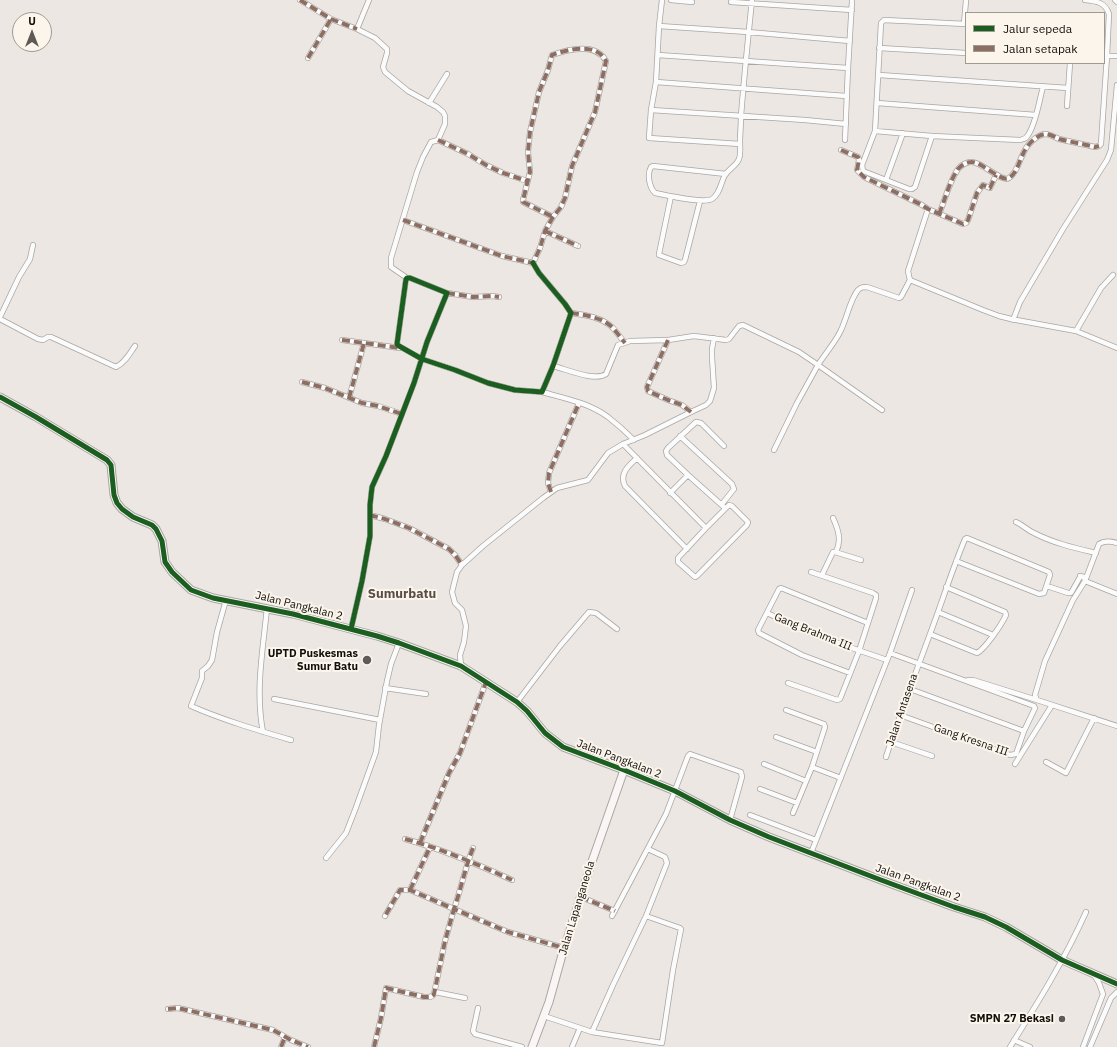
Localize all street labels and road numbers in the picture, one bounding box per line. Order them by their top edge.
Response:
street label: Jalan Pangkalan 2 [254,589,344,623]
street label: Gang Brahma III [772,610,854,654]
street label: Jalan Antasena [883,672,921,748]
street label: Gang Kresna III [932,721,1010,759]
street label: Jalan Pangkalan 2 [575,737,663,781]
street label: Jalan Lapanganeola [556,859,598,957]
street label: Jalan Pangkalan 2 [874,861,962,905]

